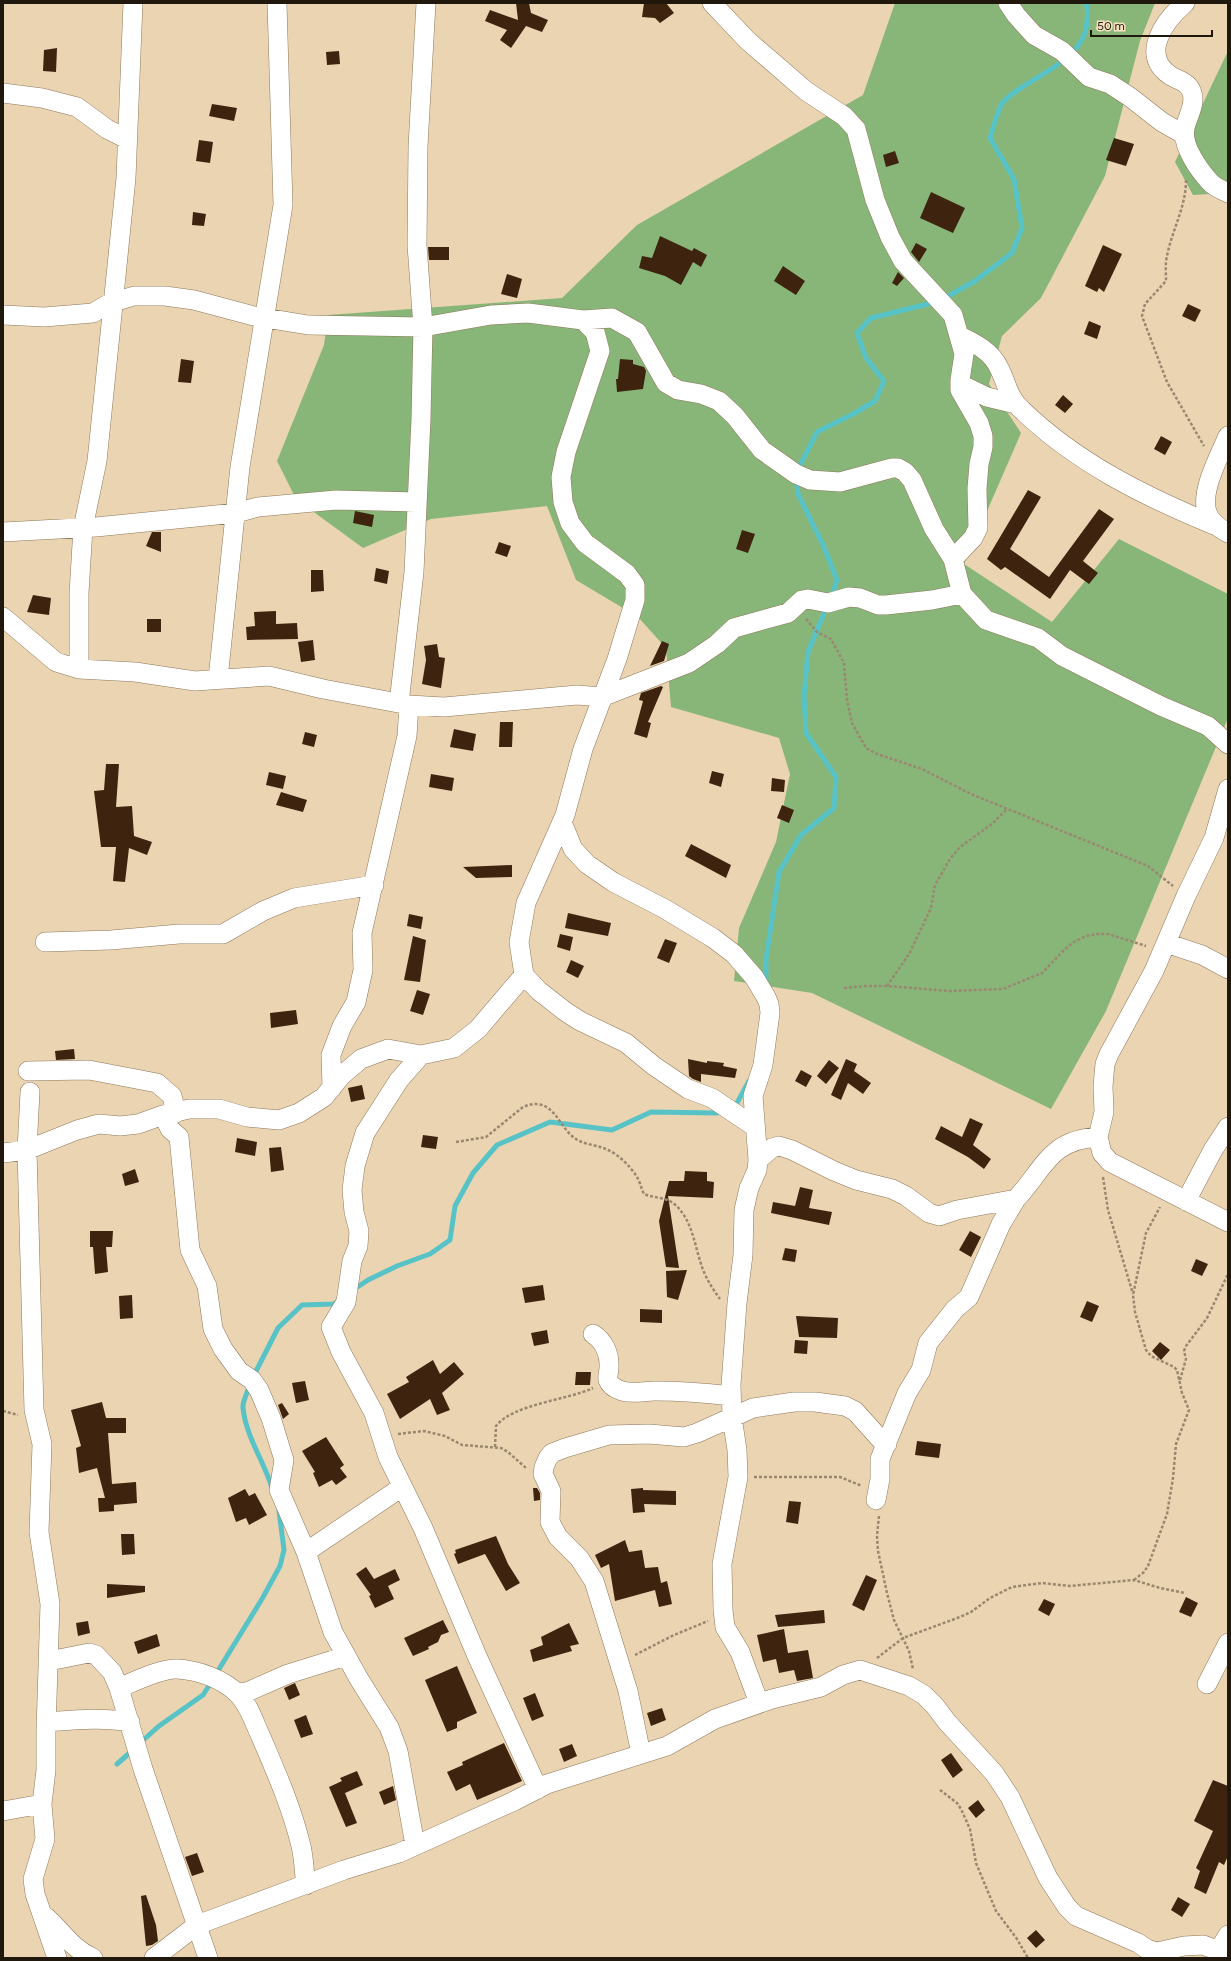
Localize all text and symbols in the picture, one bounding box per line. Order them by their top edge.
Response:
scale bar [1091,12,1212,38]
text: 50 m [1097,19,1125,33]

